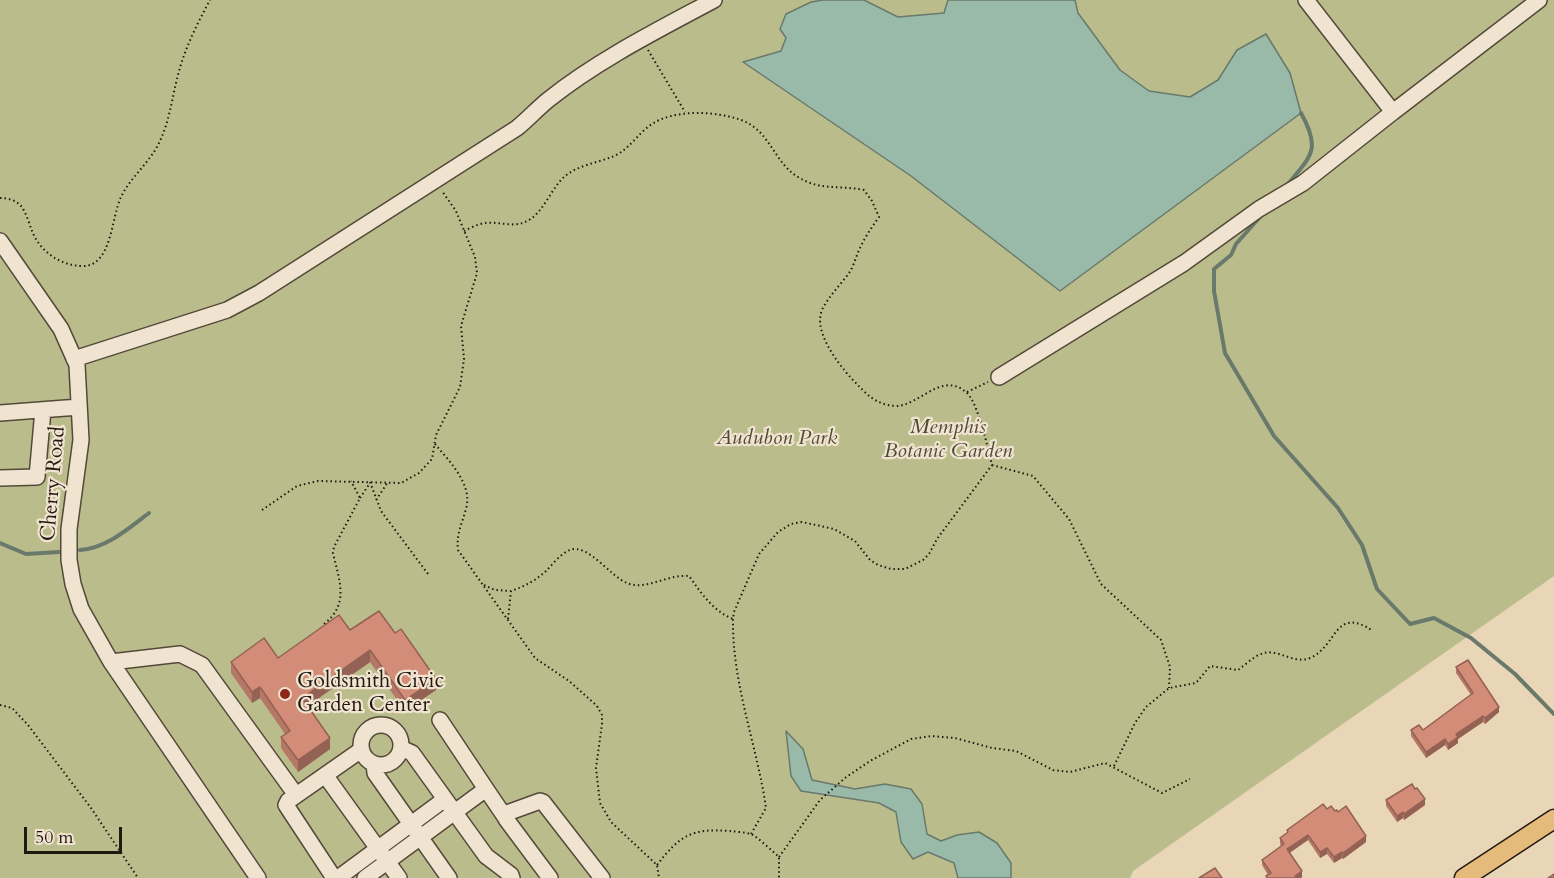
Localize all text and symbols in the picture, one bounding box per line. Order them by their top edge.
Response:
park label: Memphis Botanic Garden [884,415,1012,465]
street label: Cherry Road [36,425,72,543]
park label: Audubon Park [717,426,837,452]
place label: Goldsmith Civic Garden Center [297,669,444,719]
marker: Goldsmith Civic Garden Center [278,687,292,701]
scale bar [27,815,124,853]
text: 50 m [35,825,74,850]

